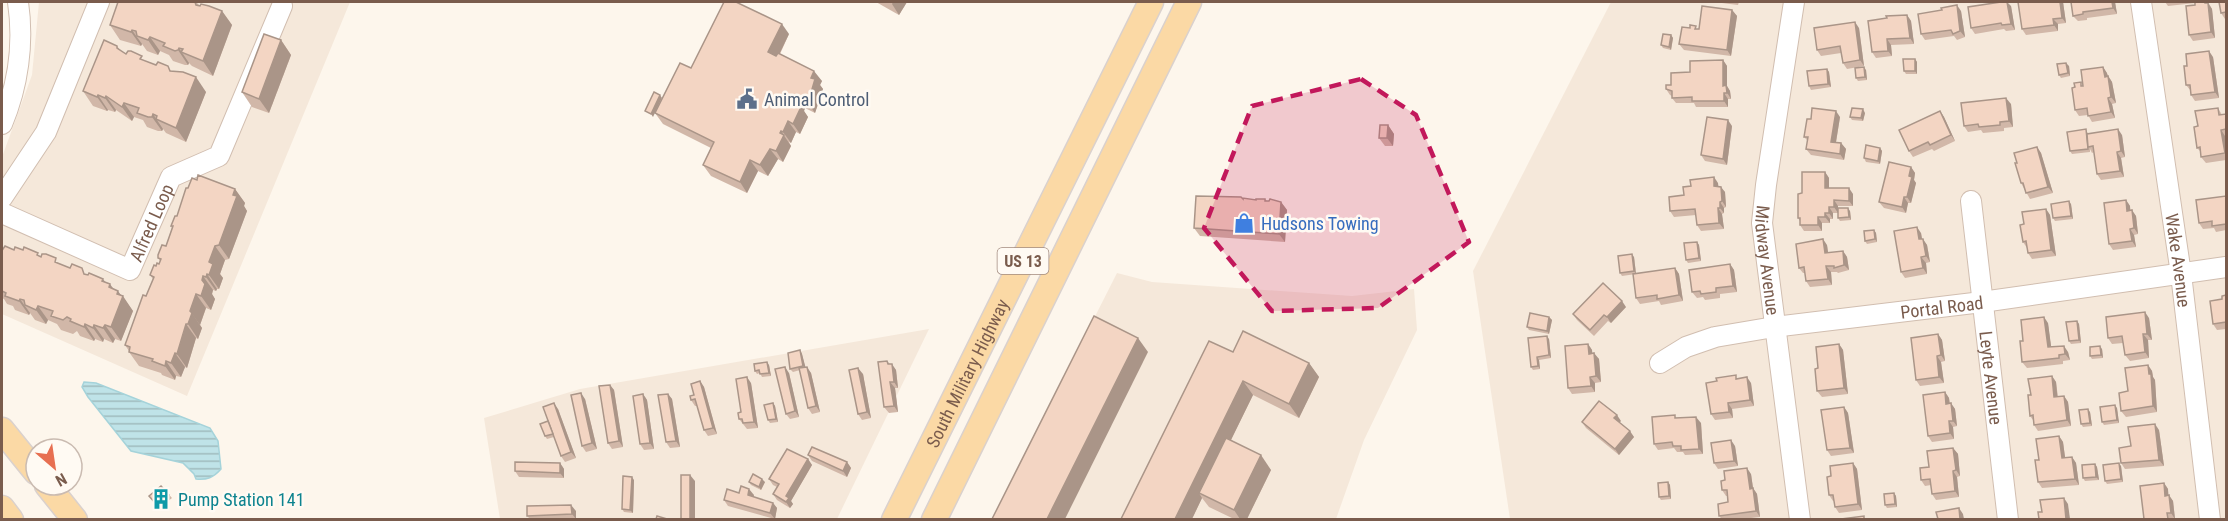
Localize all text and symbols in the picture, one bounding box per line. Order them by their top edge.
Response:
public building icon: Animal Control [735,87,759,111]
place label: Animal Control [764,89,869,110]
street label: Alfred Loop [125,180,177,265]
street label: Midway Avenue [1752,204,1784,316]
shop icon: Hudsons Towing [1232,211,1256,235]
street label: Wake Avenue [2162,212,2195,308]
place label: Hudsons Towing [1261,213,1379,234]
road number: US 13 [998,248,1048,274]
street label: Portal Road [1899,291,1984,322]
street label: South Military Highway [921,295,1013,451]
street label: Leyte Avenue [1976,330,2007,426]
north arrow [24,437,84,497]
text: N [52,469,70,490]
building icon: Pump Station 141 [149,487,173,511]
place label: Pump Station 141 [178,489,305,510]

